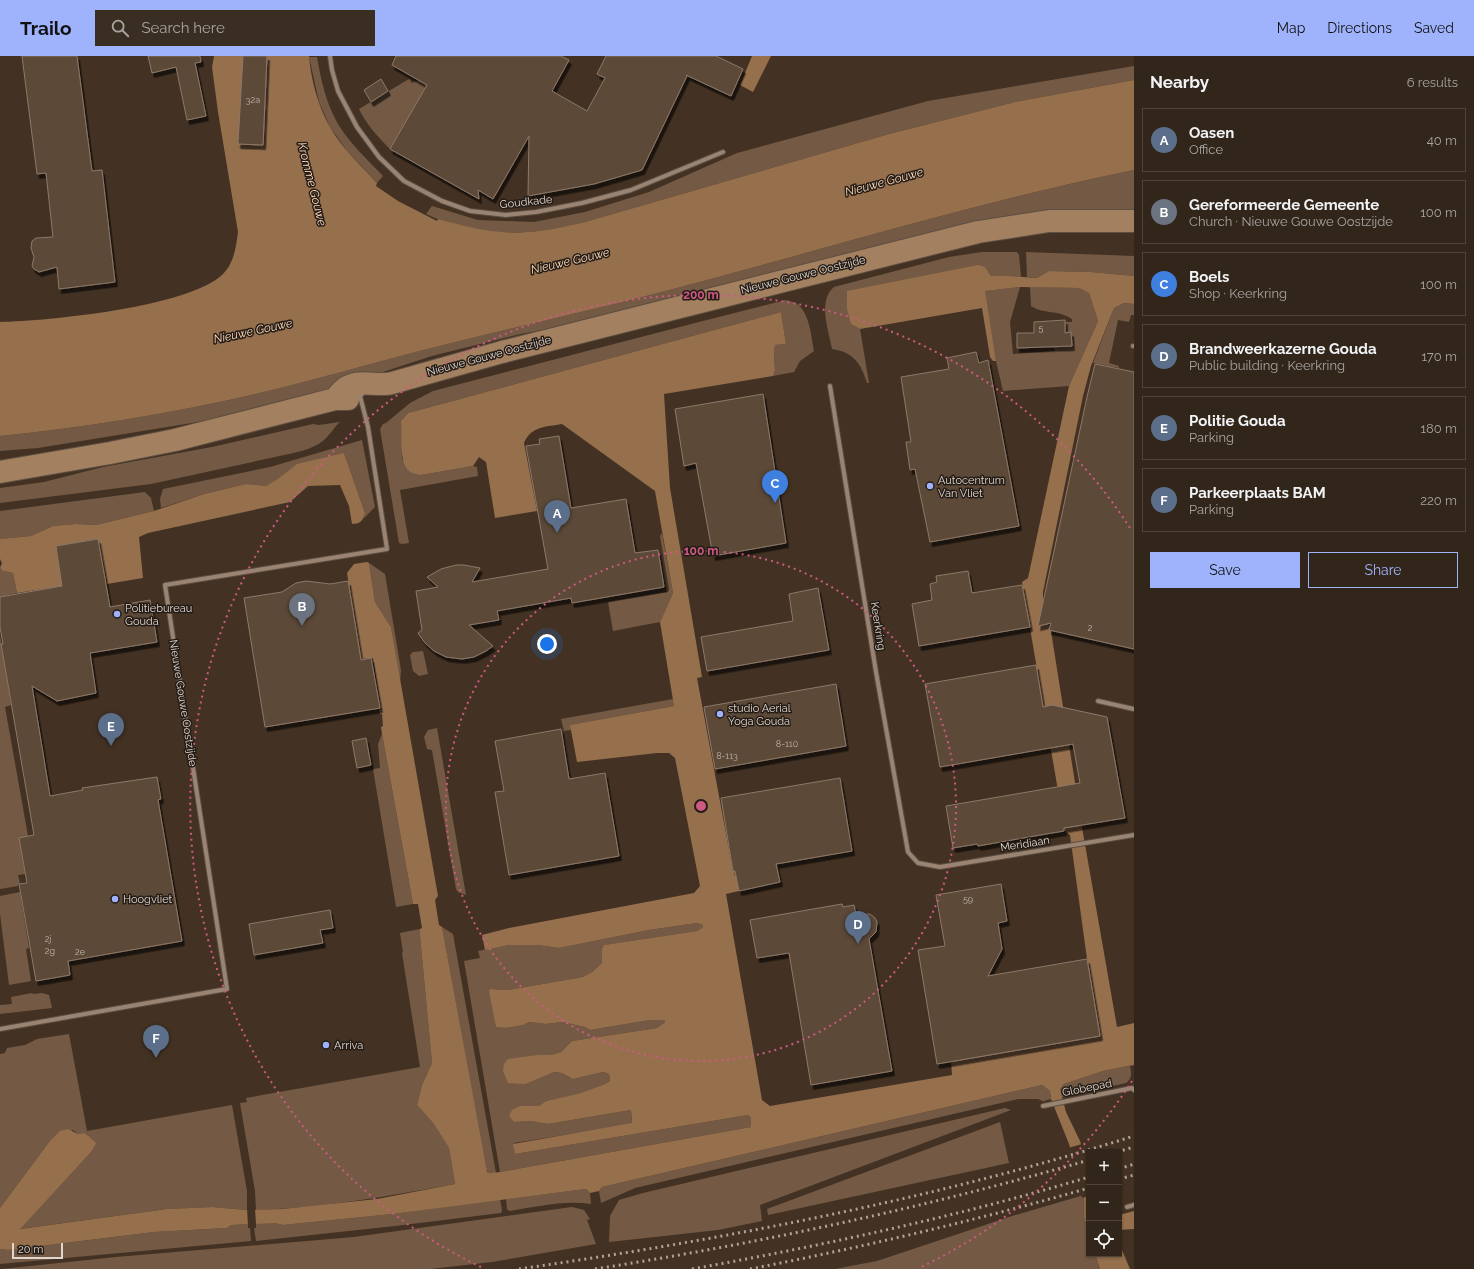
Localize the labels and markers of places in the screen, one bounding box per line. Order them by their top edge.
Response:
pin: C [762,470,788,503]
place label: Autocentrum Van Vliet [938,474,1005,500]
marker: Autocentrum Van Vliet [925,481,935,491]
pin: A [544,500,570,533]
pin: B [289,593,315,626]
place label: Politiebureau Gouda [125,602,192,628]
marker: Politiebureau Gouda [112,609,122,619]
place label: studio Aerial Yoga Gouda [728,702,791,728]
marker: studio Aerial Yoga Gouda [715,709,725,719]
pin: E [98,713,124,746]
centre of rings [694,799,708,813]
place label: Hoogvliet [123,893,173,906]
marker: Hoogvliet [110,894,120,904]
pin: D [845,911,871,944]
pin: F [143,1025,169,1058]
place label: Arriva [334,1039,363,1052]
marker: Arriva [321,1040,331,1050]

